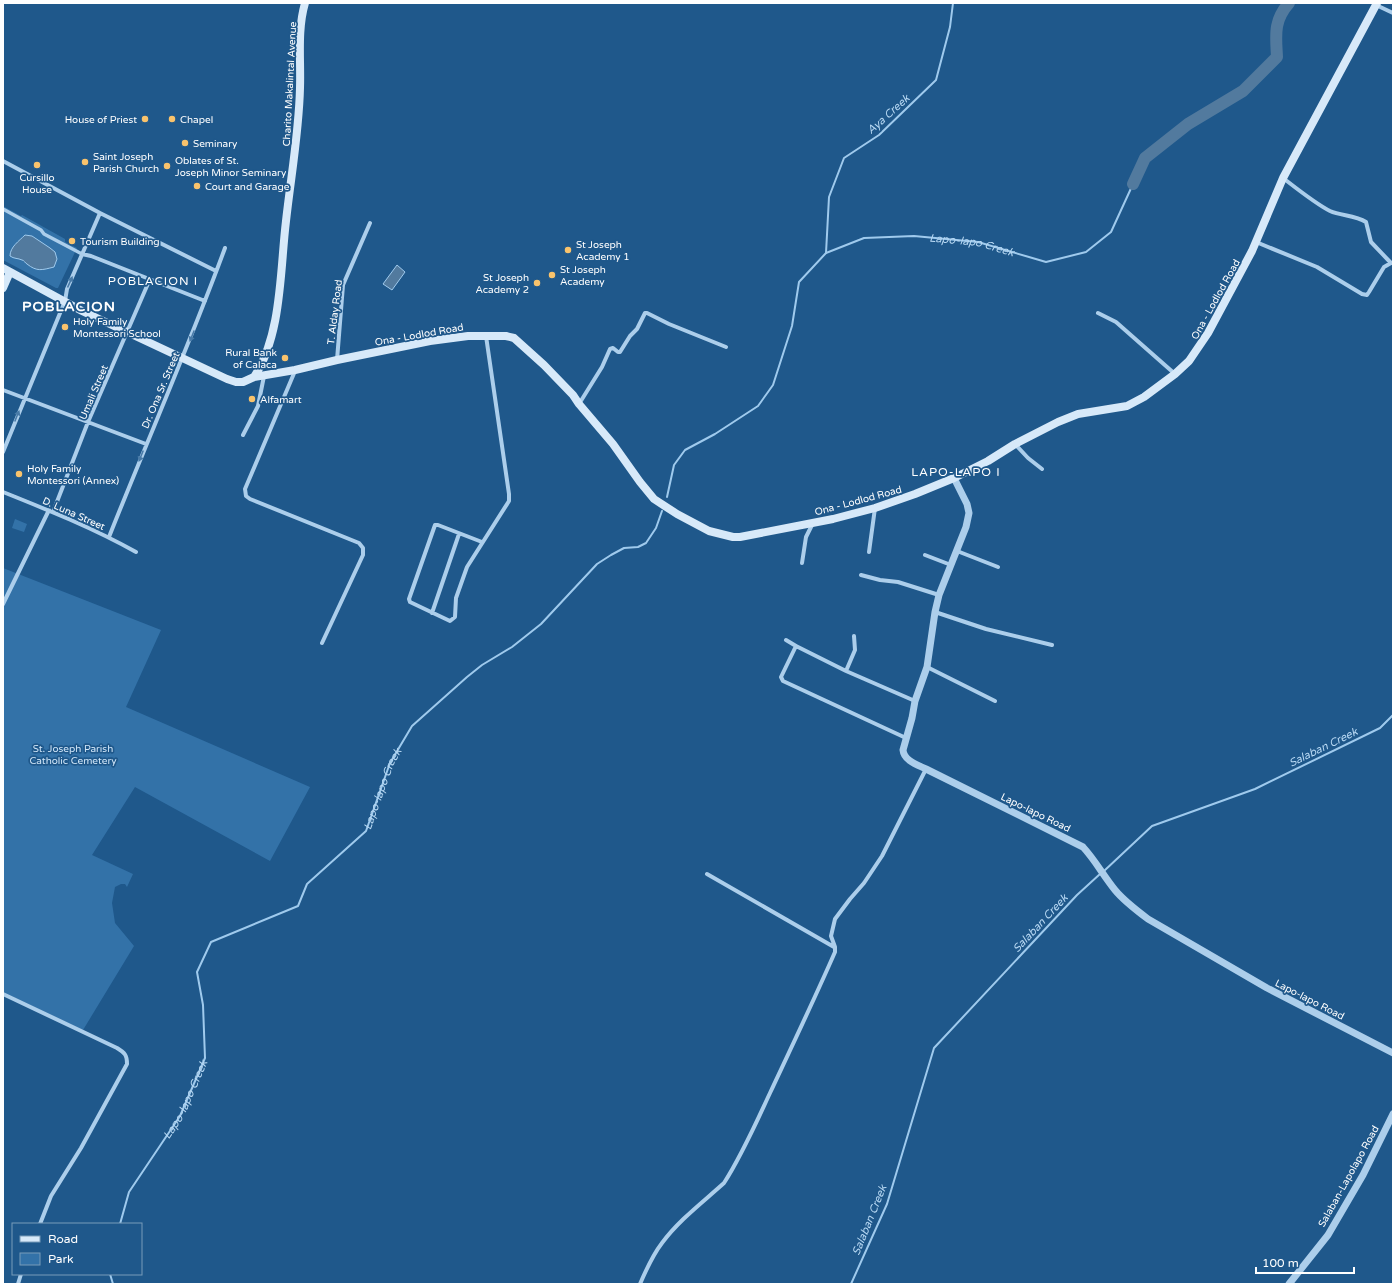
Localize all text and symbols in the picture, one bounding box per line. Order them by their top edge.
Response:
street label: Charito Makalintal Avenue [281,21,299,147]
water label: Aya Creek [864,91,913,137]
place label: House of Priest [65,114,137,126]
marker: House of Priest [140,114,150,124]
marker: Chapel [167,114,177,124]
place label: Chapel [180,114,213,126]
marker: Seminary [180,138,190,148]
place label: Seminary [193,138,238,150]
place label: Saint Joseph Parish Church [93,151,159,175]
place label: Oblates of St. Joseph Minor Seminary [175,155,287,179]
marker: Saint Joseph Parish Church [80,157,90,167]
marker: Cursillo House [32,160,42,170]
marker: Oblates of St. Joseph Minor Seminary [162,161,172,171]
place label: Cursillo House [19,172,55,196]
marker: Court and Garage [192,181,202,191]
place label: Court and Garage [205,181,290,193]
water label: Lapo-lapo Creek [929,231,1016,260]
marker: Tourism Building [67,236,77,246]
place label: Tourism Building [80,236,160,248]
place label: St Joseph Academy 1 [576,239,630,263]
marker: St Joseph Academy 1 [563,245,573,255]
street label: Ona - Lodlod Road [1189,257,1243,342]
place label: St Joseph Academy [560,264,606,288]
marker: St Joseph Academy [547,270,557,280]
place label: St Joseph Academy 2 [475,272,529,296]
district label: POBLACION I [108,274,198,288]
one-way arrow [67,277,73,288]
marker: St Joseph Academy 2 [532,278,542,288]
street label: T. Alday Road [325,279,345,345]
district label: POBLACION [22,298,116,315]
place label: Holy Family Montessori School [73,316,161,340]
street label: Ona - Lodlod Road [374,321,464,349]
marker: Holy Family Montessori School [60,322,70,332]
one-way arrow [188,331,194,343]
place label: Rural Bank of Calaca [225,347,278,371]
street label: Dr. Ona Sr. Street [139,350,183,430]
marker: Rural Bank of Calaca [280,353,290,363]
street label: Umali Street [77,363,111,422]
marker: Alfamart [247,394,257,404]
place label: Alfamart [260,394,302,406]
one-way arrow [15,410,21,422]
one-way arrow [138,451,144,463]
place label: Holy Family Montessori (Annex) [27,463,119,487]
district label: LAPO-LAPO I [911,465,1001,479]
marker: Holy Family Montessori (Annex) [14,469,24,479]
street label: Ona - Lodlod Road [813,484,903,518]
street label: D. Luna Street [40,495,107,533]
water label: Salaban Creek [1287,725,1361,770]
park label: St. Joseph Parish Catholic Cemetery [29,743,117,767]
water label: Lapo-lapo Creek [361,745,405,831]
street label: Lapo-lapo Road [999,791,1072,835]
water label: Salaban Creek [1010,891,1071,955]
street label: Lapo-lapo Road [1273,977,1346,1023]
water label: Lapo-lapo Creek [161,1057,211,1141]
street label: Salaban-Lapolapo Road [1316,1124,1382,1229]
water label: Salaban Creek [849,1182,890,1257]
legend [12,1223,142,1275]
text: Road [48,1232,78,1246]
scale bar [1256,1249,1354,1275]
text: Park [48,1252,74,1266]
text: 100 m [1262,1256,1299,1270]

